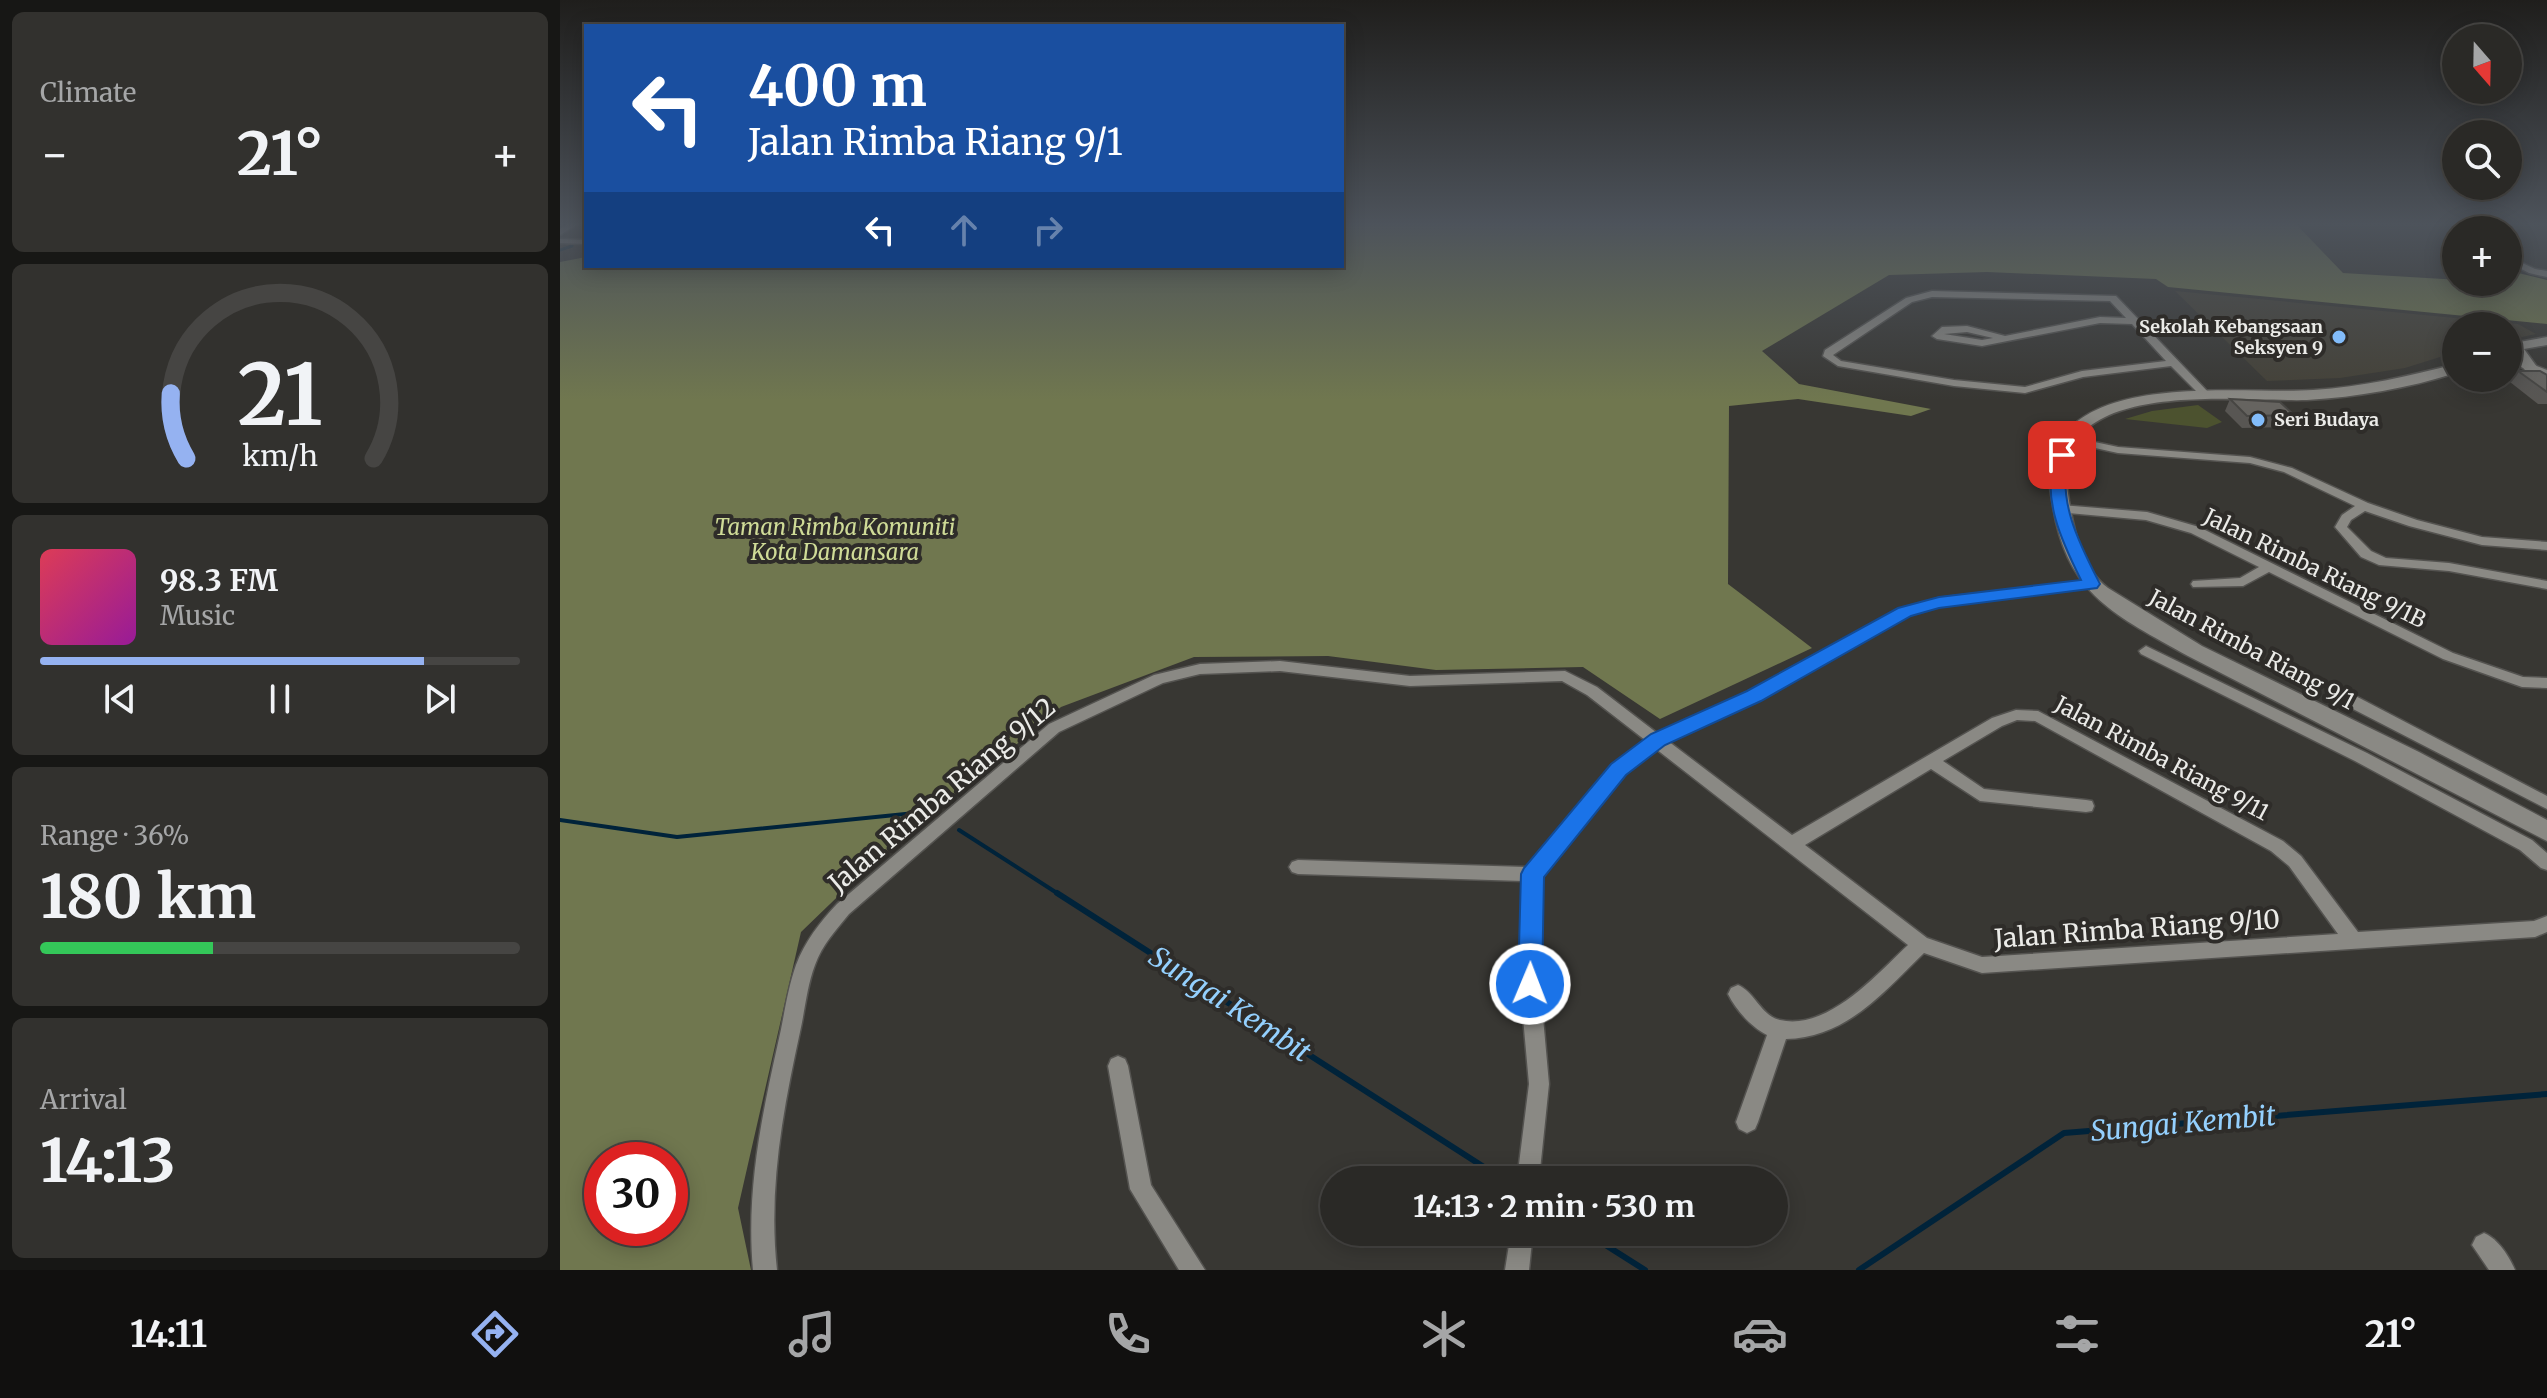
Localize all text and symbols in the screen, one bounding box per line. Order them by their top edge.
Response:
north arrow [2442,24,2522,104]
map controls [2442,24,2522,392]
text: 400 m [748,51,927,121]
icon: left [616,56,720,160]
text: Climate [40,76,136,109]
text: 21° [237,116,323,191]
text: Jalan Rimba Riang 9/1 [748,120,1123,165]
button: search [2442,120,2522,200]
text: − [40,127,69,182]
text: + [491,127,520,182]
icon: left [858,208,902,252]
icon: ahead [942,208,986,252]
icon: right [1026,208,1070,252]
button: + [2442,216,2522,296]
button: − [2442,312,2522,392]
place label: Sekolah Kebangsaan Seksyen 9 [2139,315,2323,359]
marker: Sekolah Kebangsaan Seksyen 9 [2330,328,2348,346]
text: 21 [237,343,323,448]
place label: Seri Budaya [2274,408,2379,431]
marker: Seri Budaya [2249,411,2267,429]
pin [2028,421,2096,489]
icon: arrive [2040,433,2084,477]
text: km/h [242,439,318,475]
street label: Jalan Rimba Riang 9/1B [2199,502,2431,634]
park label: Taman Rimba Komuniti Kota Damansara [715,513,955,566]
text: 98.3 FM [160,561,278,599]
street label: Jalan Rimba Riang 9/1 [2143,582,2360,715]
text: Music [160,599,235,632]
icon: previous [98,677,142,721]
icon: pause [258,677,302,721]
icon: next [418,677,462,721]
street label: Jalan Rimba Riang 9/11 [2049,689,2274,826]
street label: Jalan Rimba Riang 9/12 [821,690,1062,900]
text: Range · 36% [40,819,189,852]
text: 180 km [40,859,256,934]
street label: Jalan Rimba Riang 9/10 [1992,902,2281,955]
water label: Sungai Kembit [1142,938,1318,1070]
position arrow [1488,942,1572,1026]
text: Arrival [40,1083,127,1116]
water label: Sungai Kembit [2089,1097,2277,1149]
text: 14:13 [40,1123,175,1198]
speed limit sign: 30 [584,1142,688,1246]
text: 14:13 · 2 min · 530 m [1413,1187,1695,1225]
icon: directions [467,1306,523,1362]
icon: music [784,1306,840,1362]
icon: phone [1100,1306,1156,1362]
icon: climate [1416,1306,1472,1362]
icon: car [1732,1306,1788,1362]
icon: filters [2049,1306,2105,1362]
text: 14:11 [130,1312,207,1357]
text: 21° [2365,1312,2417,1357]

